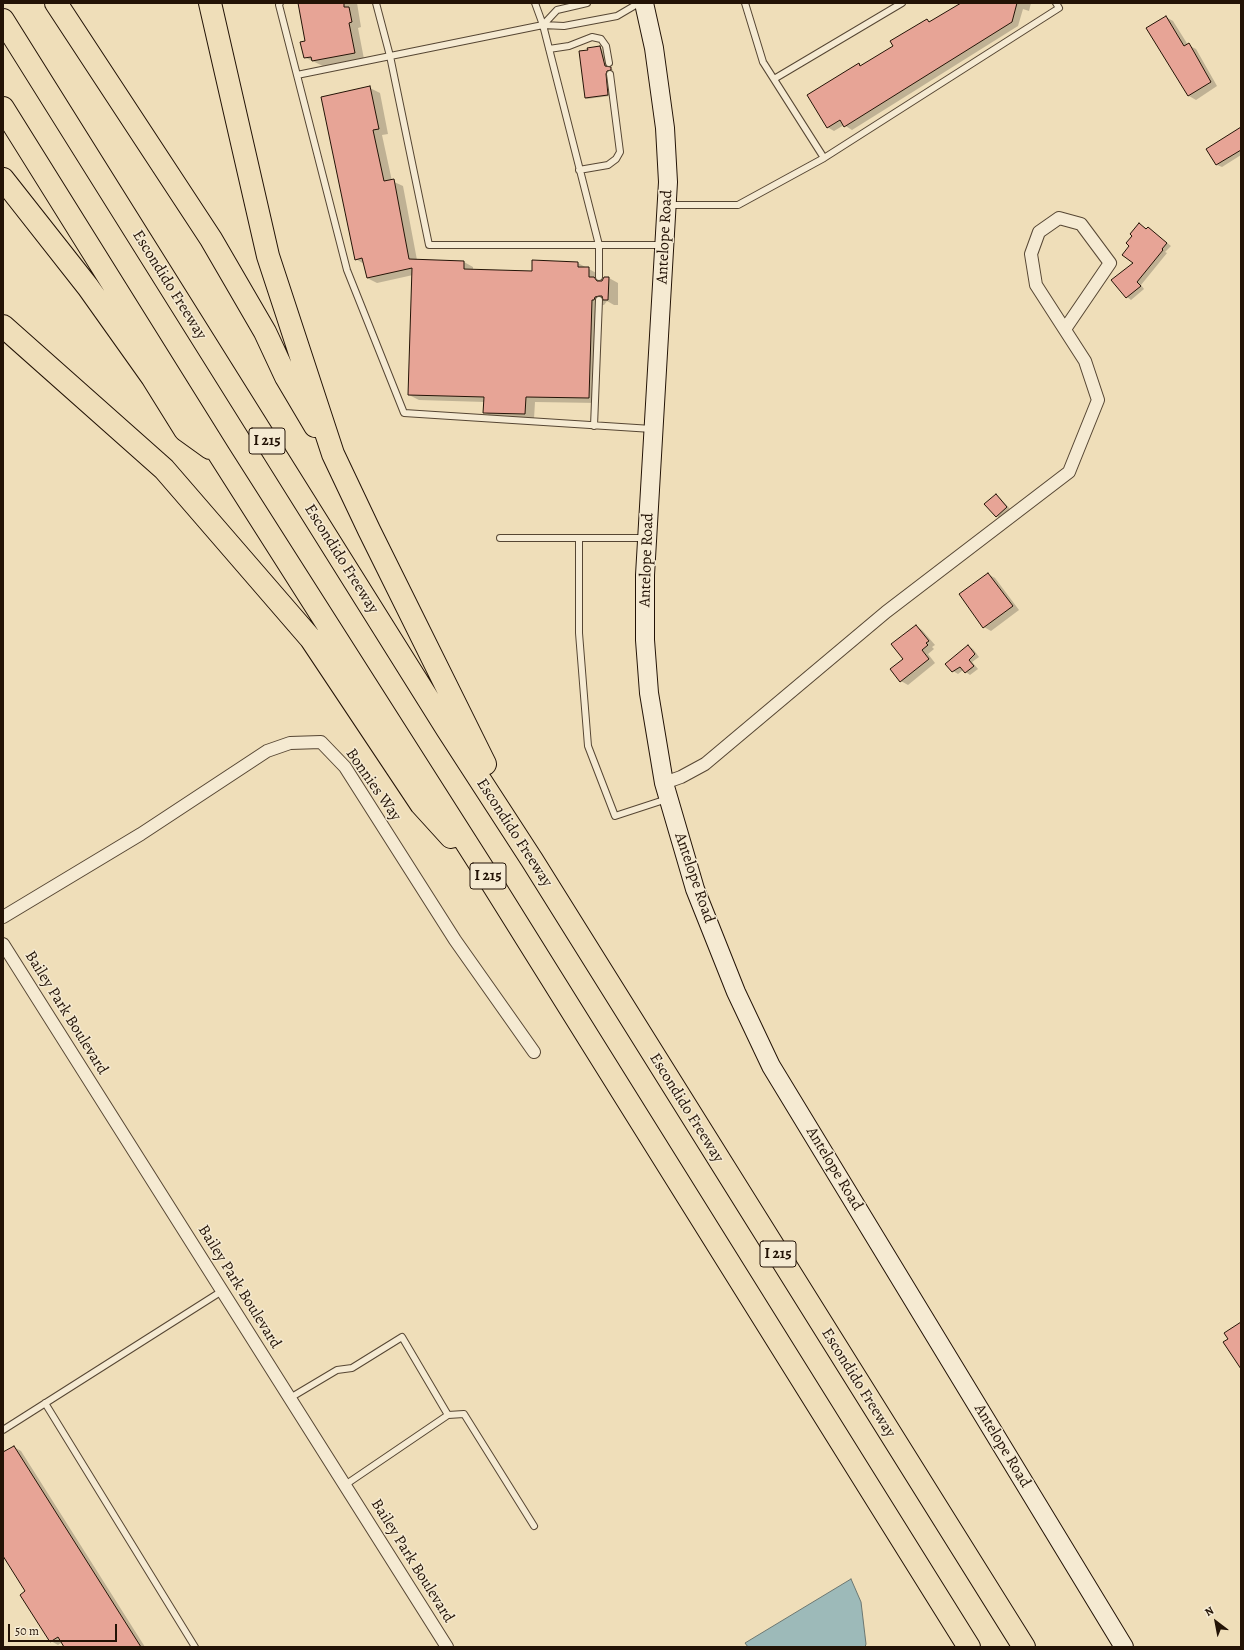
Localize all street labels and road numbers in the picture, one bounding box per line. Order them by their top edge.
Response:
street label: Antelope Road [653,189,677,285]
street label: Escondido Freeway [128,227,210,343]
road number: I 215 [249,428,285,454]
street label: Escondido Freeway [300,501,382,617]
street label: Antelope Road [636,513,658,607]
street label: Bonnies Way [341,745,405,825]
street label: Escondido Freeway [472,775,556,891]
street label: Antelope Road [670,830,718,926]
road number: I 215 [470,863,506,889]
street label: Bailey Park Boulevard [20,948,112,1078]
street label: Escondido Freeway [645,1050,727,1166]
street label: Antelope Road [802,1124,866,1214]
street label: Bailey Park Boulevard [193,1222,285,1352]
road number: I 215 [760,1241,796,1267]
street label: Escondido Freeway [817,1325,899,1441]
street label: Antelope Road [970,1401,1034,1491]
street label: Bailey Park Boulevard [366,1496,458,1626]

